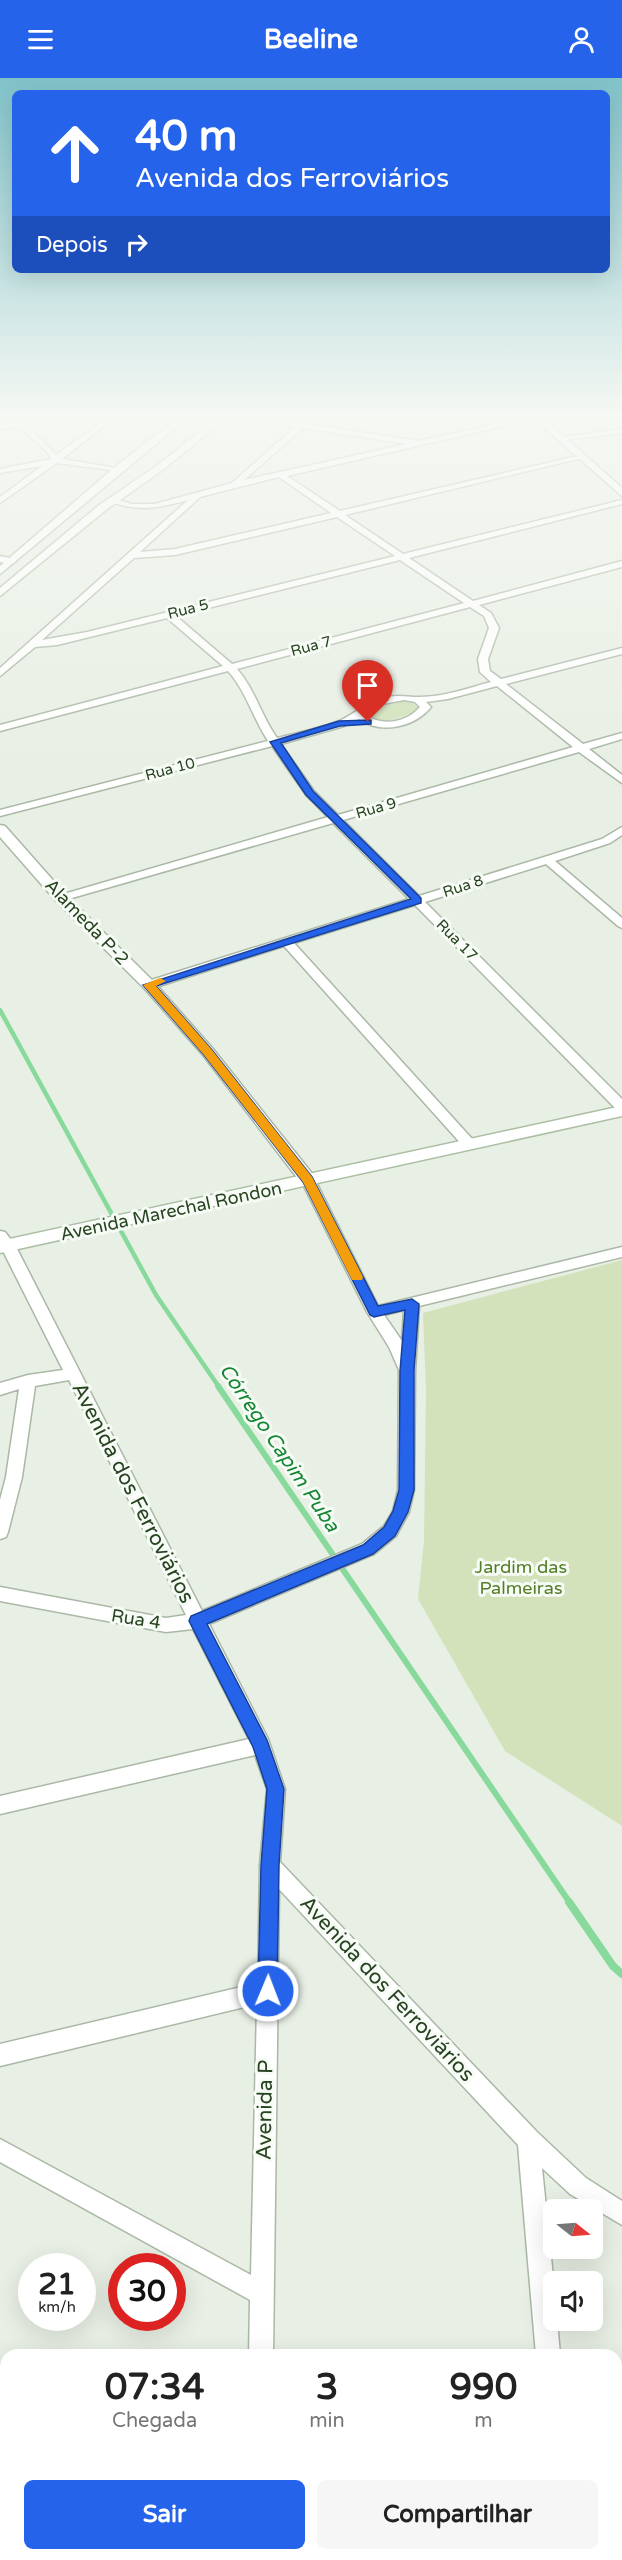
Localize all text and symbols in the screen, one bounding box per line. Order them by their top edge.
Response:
icon: menu [24,23,57,56]
text: Beeline [264,23,358,56]
icon: person [565,23,598,56]
text: 40 m [135,111,237,162]
icon: ahead [36,114,114,192]
text: Avenida dos Ferroviários [135,162,449,195]
icon: right [120,228,153,261]
text: Depois [36,232,108,258]
street label: Rua 5 [166,595,210,623]
street label: Rua 7 [289,632,333,660]
pin [342,660,393,722]
icon: arrive [351,669,384,702]
street label: Rua 10 [143,754,197,784]
street label: Rua 9 [354,794,398,822]
street label: Rua 8 [440,871,486,901]
street label: Alameda P-2 [40,874,134,970]
street label: Rua 17 [433,916,481,964]
street label: Avenida Marechal Rondon [58,1177,284,1245]
water label: Córrego Capim Puba [214,1359,345,1537]
street label: Avenida dos Ferroviários [66,1378,200,1608]
park label: Jardim das Palmeiras [475,1556,567,1599]
street label: Rua 4 [110,1604,162,1634]
street label: Avenida dos Ferroviários [295,1891,479,2087]
position arrow [236,1959,300,2023]
street label: Avenida P [252,2060,278,2160]
north arrow [543,2199,603,2259]
map controls [543,2199,603,2331]
speed limit sign: 30 [108,2253,186,2331]
text: 21 [38,2266,76,2303]
button: sound [543,2271,603,2331]
text: km/h [38,2298,76,2316]
text: 07:34 [105,2366,205,2409]
text: 3 [316,2366,338,2409]
text: 990 [449,2366,517,2409]
text: Chegada [112,2409,197,2433]
text: min [309,2409,345,2433]
text: m [474,2409,493,2433]
button: Sair [24,2480,305,2549]
button: Compartilhar [317,2480,598,2549]

